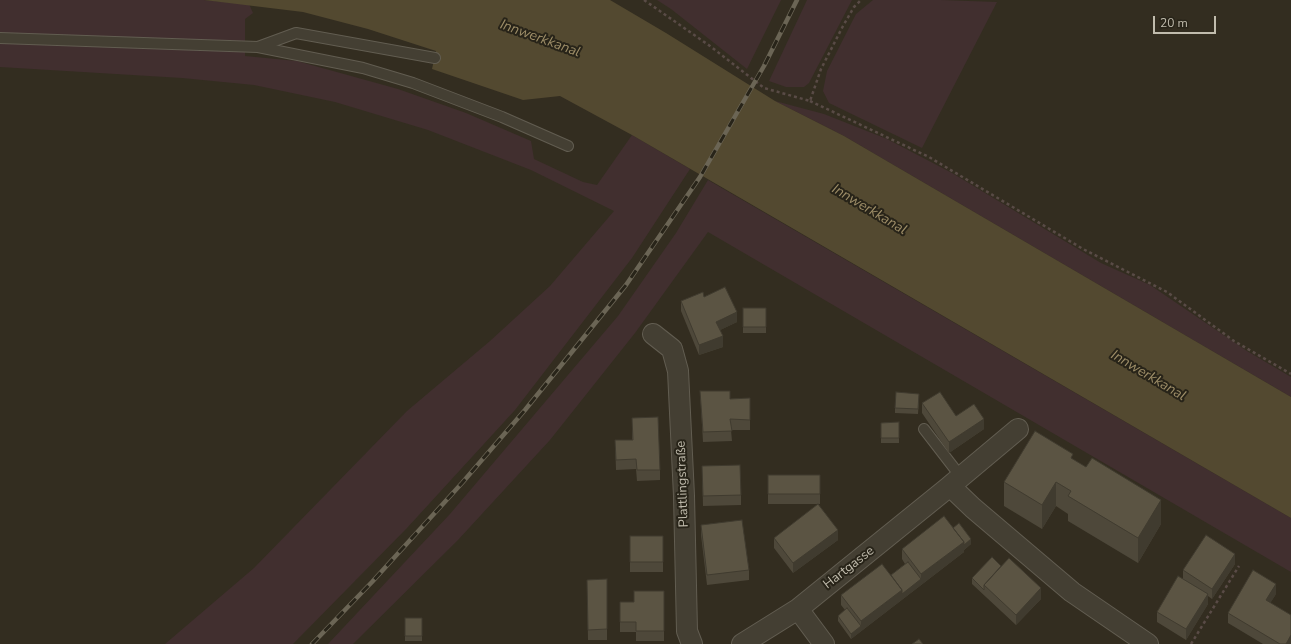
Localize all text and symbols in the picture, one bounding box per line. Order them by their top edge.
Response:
scale bar [1155,8,1218,34]
text: 20 m [1160,15,1188,31]
water label: Innwerkkanal [497,17,583,61]
water label: Innwerkkanal [828,181,910,239]
water label: Innwerkkanal [1107,347,1189,405]
street label: Plattlingstraße [674,440,692,528]
street label: Hartgasse [820,543,878,593]

